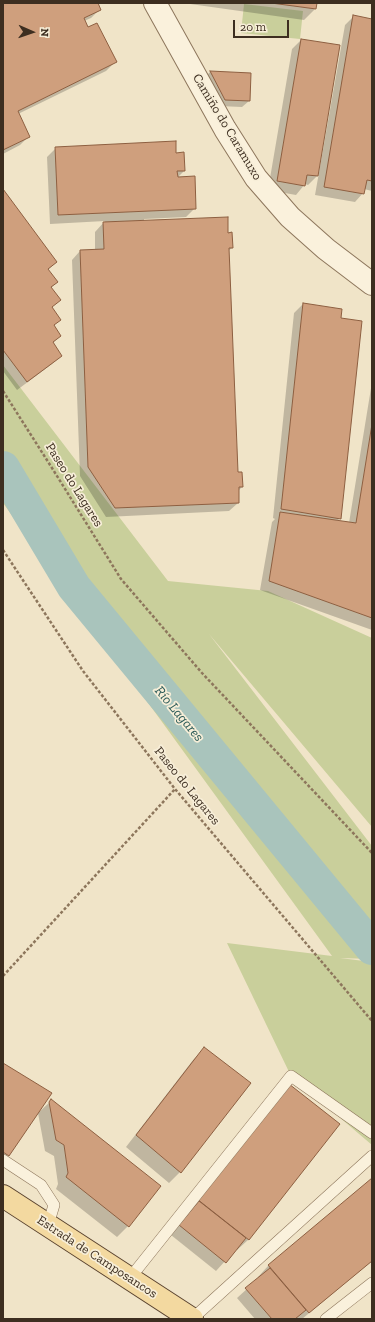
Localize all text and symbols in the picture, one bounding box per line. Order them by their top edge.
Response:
north arrow [12,12,52,52]
scale bar [235,12,291,38]
text: 20 m [240,20,266,34]
text: N [38,28,51,37]
street label: Camiño do Caramuxo [189,71,265,183]
street label: Paseo do Lagares [42,440,106,530]
water label: Río Lagares [151,683,207,745]
street label: Paseo do Lagares [151,744,223,828]
street label: Estrada de Camposancos [34,1212,160,1302]

